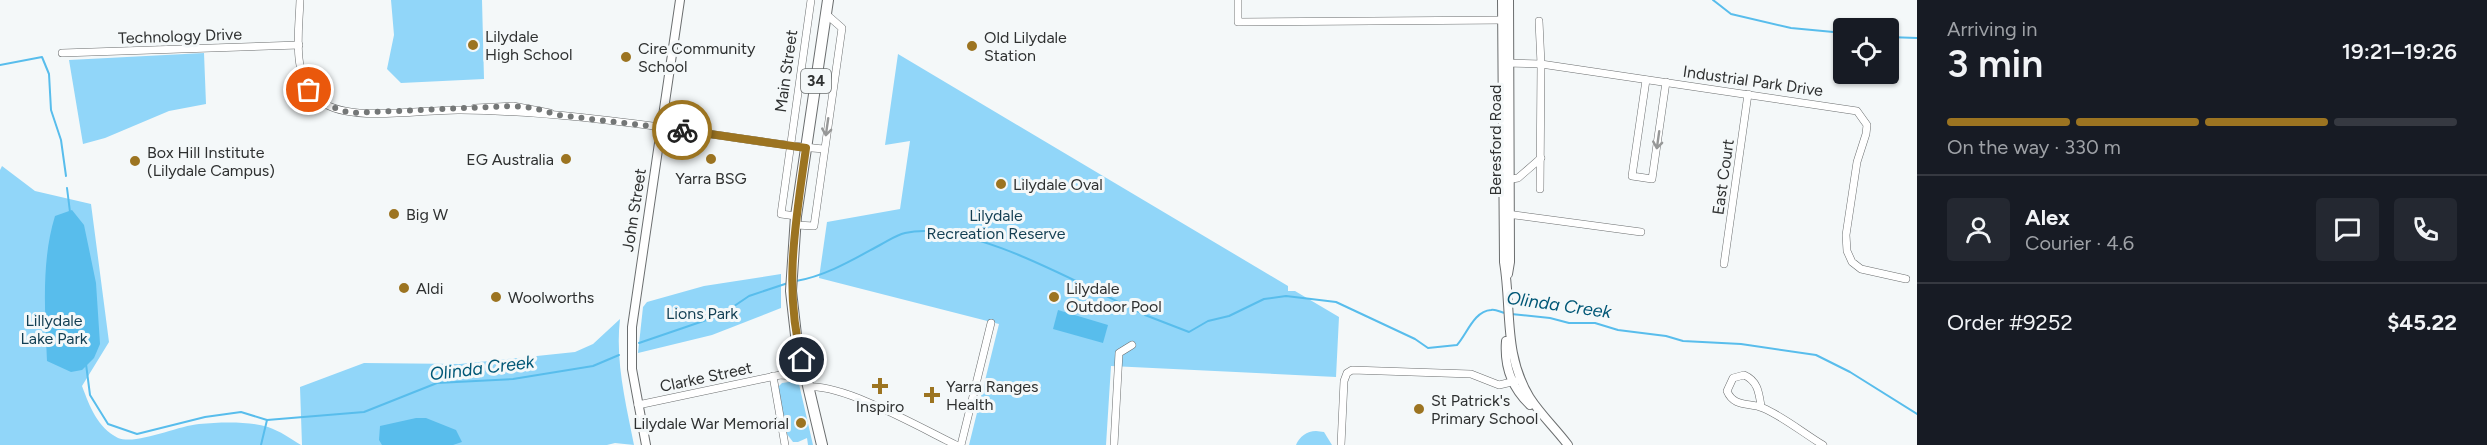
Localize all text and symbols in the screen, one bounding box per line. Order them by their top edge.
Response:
text: Arriving in [1947,17,2037,41]
map controls [1833,18,1899,84]
button: locate [1833,18,1899,84]
street label: Technology Drive [118,24,243,48]
place label: Lilydale High School [485,27,573,64]
place label: Old Lilydale Station [984,28,1067,65]
street label: Main Street [771,29,801,113]
marker: Lilydale High School [466,38,480,52]
text: 19:21–19:26 [2342,38,2457,65]
place label: Cire Community School [638,39,756,76]
marker: Old Lilydale Station [965,39,979,53]
text: 3 min [1947,40,2043,87]
marker: Cire Community School [619,50,633,64]
street label: Industrial Park Drive [1682,62,1824,100]
pin [283,64,334,115]
road number: 34 [801,69,831,93]
icon: bag [292,73,325,106]
street label: Beresford Road [1486,85,1505,195]
courier [652,100,712,160]
icon: bike [666,114,699,147]
one-way arrow [822,117,833,137]
one-way arrow [1652,130,1663,150]
text: On the way · 330 m [1947,135,2121,159]
street label: East Court [1708,138,1738,216]
place label: Box Hill Institute (Lilydale Campus) [147,143,275,180]
place label: EG Australia [466,150,554,169]
marker: EG Australia [559,152,573,166]
marker: Yarra BSG [704,152,718,166]
marker: Box Hill Institute (Lilydale Campus) [128,154,142,168]
street label: John Street [618,167,650,253]
place label: Yarra BSG [675,169,747,188]
place label: Lilydale Oval [1013,175,1103,194]
marker: Lilydale Oval [994,177,1008,191]
button: person [1947,198,2010,261]
button: chat [2316,198,2379,261]
button: phone [2394,198,2457,261]
text: Alex [2025,204,2070,231]
place label: Big W [406,205,449,224]
park label: Lilydale Recreation Reserve [927,206,1066,243]
marker: Big W [387,207,401,221]
text: Courier · 4.6 [2025,231,2134,255]
place label: Aldi [416,279,443,298]
place label: Lilydale Outdoor Pool [1066,279,1162,316]
marker: Aldi [397,281,411,295]
water label: Olinda Creek [1505,287,1614,323]
place label: Woolworths [508,288,594,307]
marker: Woolworths [489,290,503,304]
marker: Lilydale Outdoor Pool [1047,290,1061,304]
park label: Lions Park [666,304,738,323]
text: Order #9252 [1947,309,2073,336]
text: $45.22 [2387,309,2457,336]
park label: Lillydale Lake Park [20,311,88,348]
pin [776,334,827,385]
icon: home [785,343,818,376]
water label: Olinda Creek [428,351,537,385]
street label: Clarke Street [658,358,754,396]
marker: Inspiro [871,377,889,395]
place label: Yarra Ranges Health [946,377,1038,414]
marker: Yarra Ranges Health [923,386,941,404]
place label: St Patrick's Primary School [1431,391,1538,428]
place label: Inspiro [856,397,904,416]
marker: St Patrick's Primary School [1412,402,1426,416]
place label: Lilydale War Memorial [633,414,789,433]
marker: Lilydale War Memorial [794,416,808,430]

